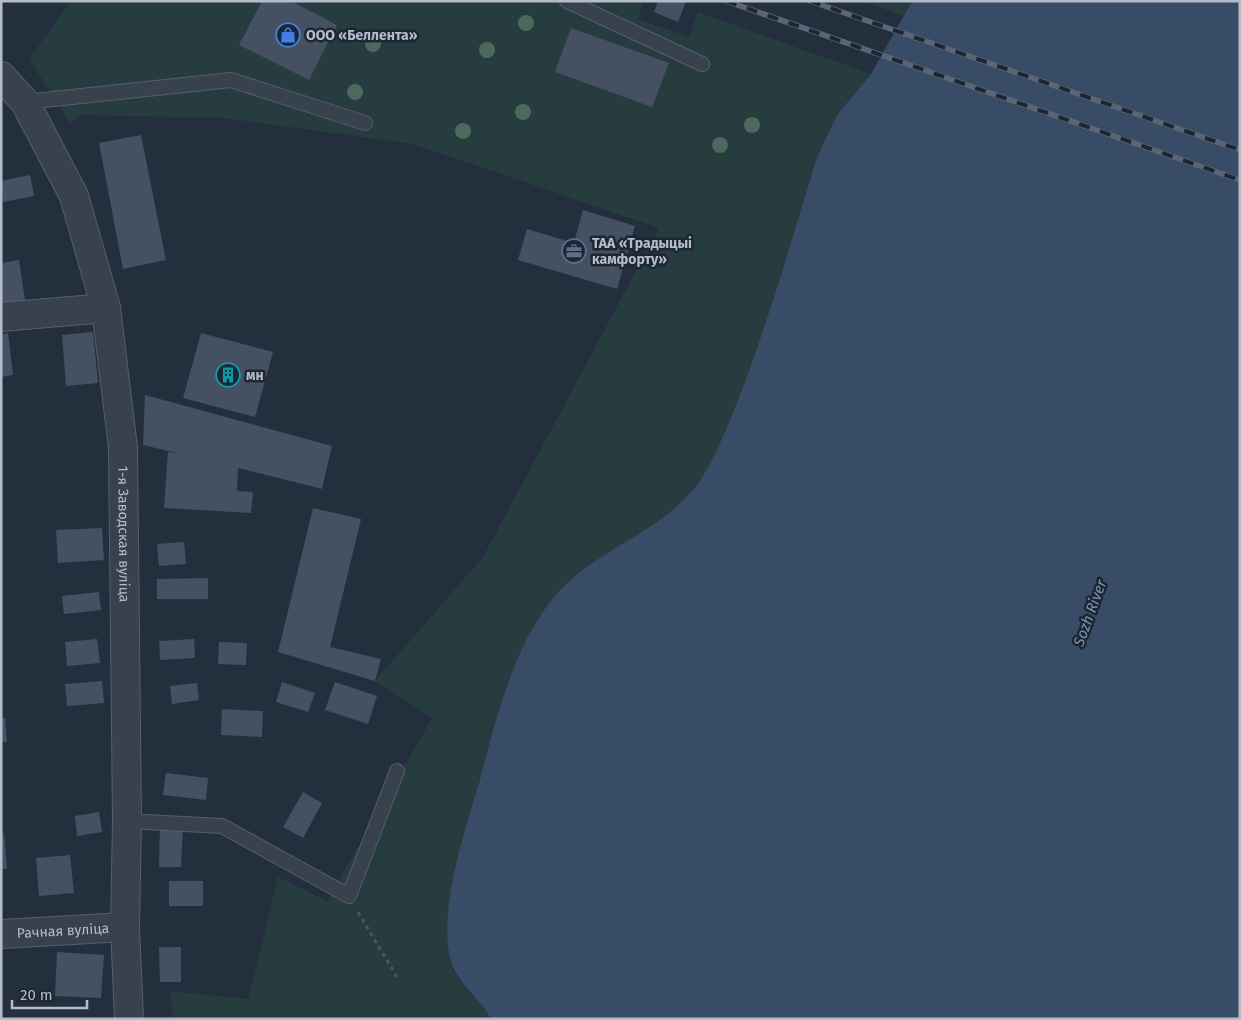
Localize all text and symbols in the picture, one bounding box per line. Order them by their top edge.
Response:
shop icon: ООО «Беллента» [275,22,301,48]
place label: ООО «Беллента» [306,27,418,44]
place label: ТАА «Традыцыі камфорту» [592,235,692,268]
office icon: ТАА «Традыцыі камфорту» [561,238,587,264]
building icon: мн [215,362,241,388]
place label: мн [246,367,264,384]
street label: 1-я Заводская вуліца [115,466,133,603]
water label: Sozh River [1069,576,1111,650]
street label: Рачная вуліца [16,919,110,942]
scale bar [12,978,88,1010]
text: 20 m [20,986,53,1004]

